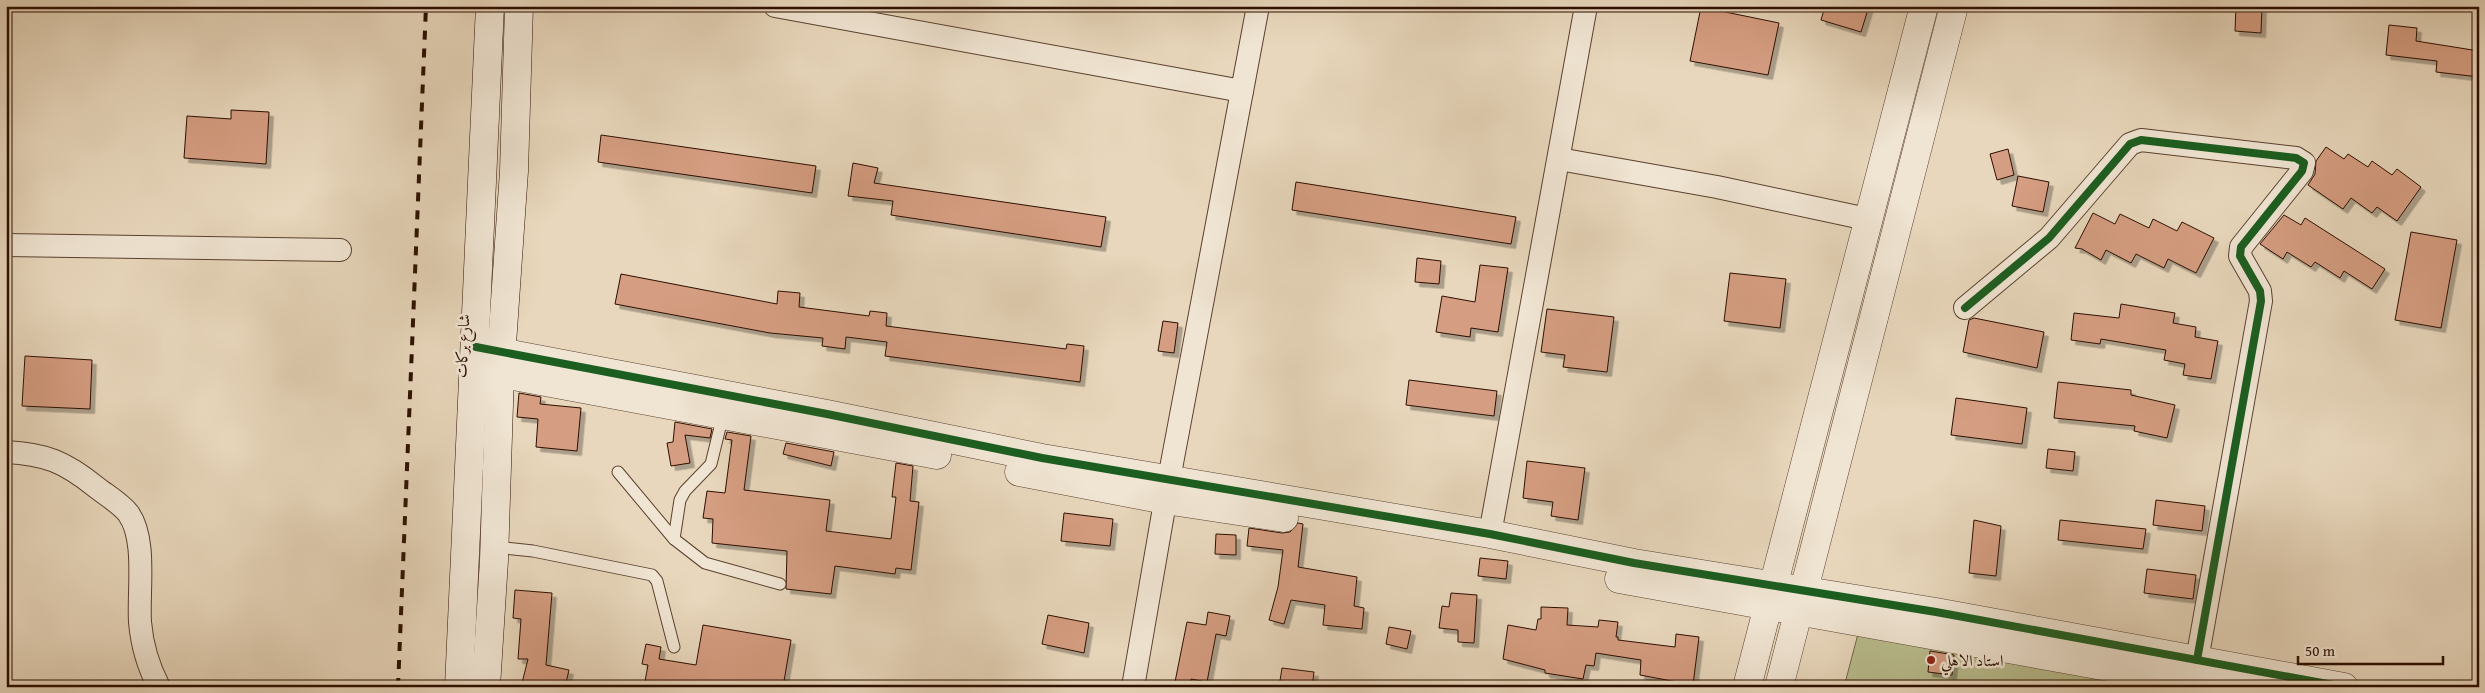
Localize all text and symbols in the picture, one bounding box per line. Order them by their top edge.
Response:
street label: شارع بركات [448,314,478,379]
scale bar [2298,633,2442,665]
text: 50 m [2305,640,2336,661]
place label: استاد الاهلي [1941,648,2003,676]
marker: استاد الاهلي [1925,654,1937,666]

